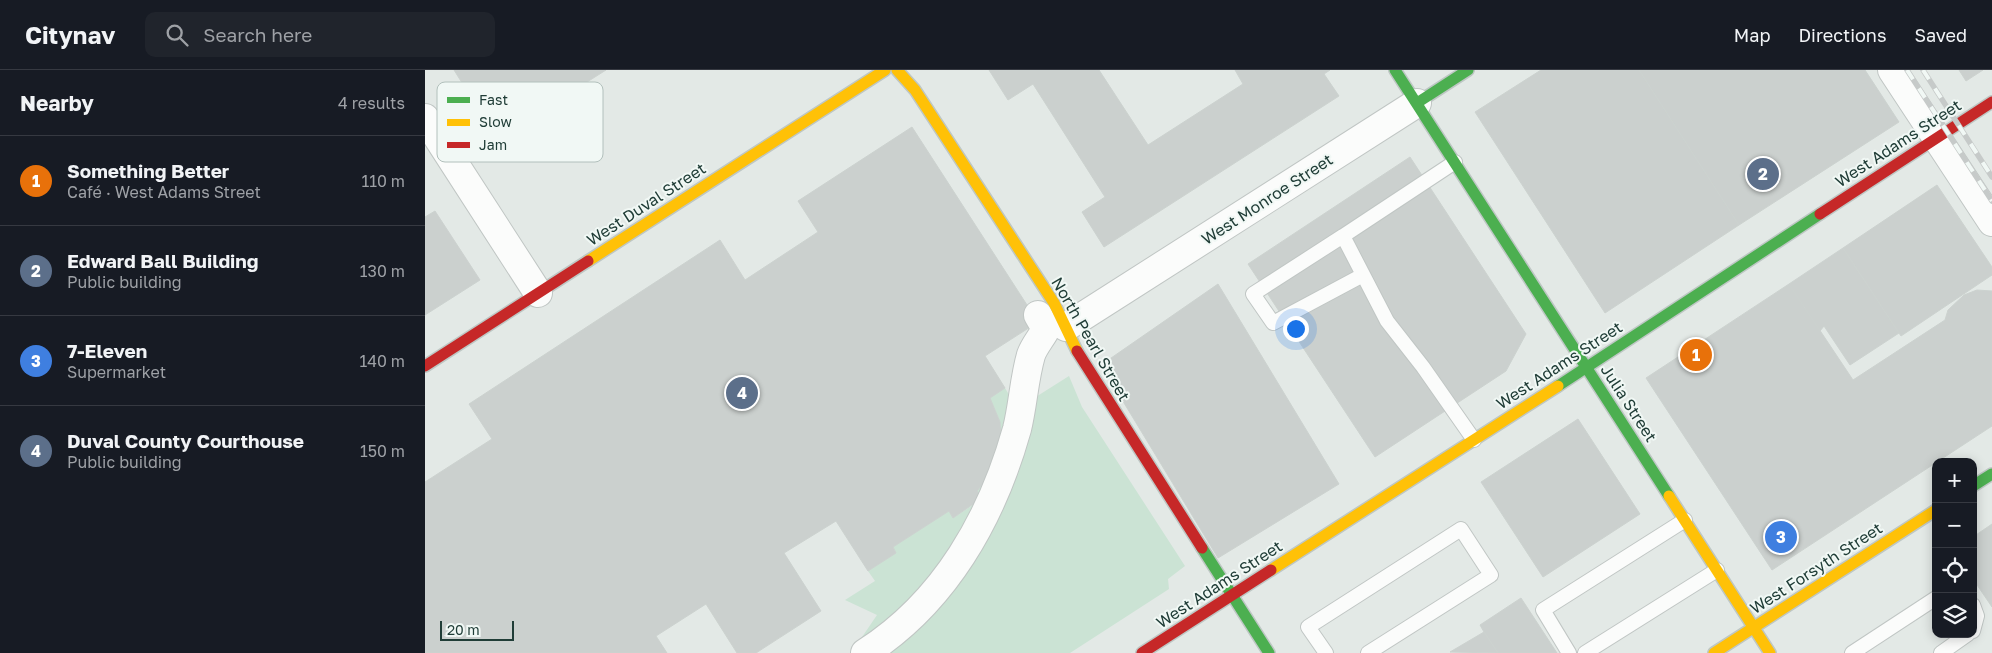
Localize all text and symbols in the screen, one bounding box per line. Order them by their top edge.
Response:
search box [145,12,495,57]
text: Citynav [25,20,115,49]
icon: search [163,21,191,49]
text: Search here [203,23,312,46]
text: Map [1734,24,1770,46]
text: Directions [1798,24,1886,46]
text: Saved [1914,24,1967,46]
legend [437,82,603,162]
text: Nearby [20,90,94,116]
text: Fast [479,91,508,108]
text: 4 results [338,93,405,113]
street label: West Adams Street [1831,95,1965,191]
text: Slow [479,113,512,130]
text: Jam [479,136,507,153]
street label: West Monroe Street [1198,149,1336,249]
pin: 2 [1747,155,1779,193]
street label: West Duval Street [583,158,709,250]
text: Something Better [67,159,229,182]
text: 1 [32,171,40,191]
text: 110 m [361,171,405,191]
text: Café · West Adams Street [67,182,261,202]
text: Edward Ball Building [67,249,258,272]
text: 2 [31,261,41,281]
text: 130 m [360,261,405,281]
text: Public building [67,272,182,292]
street label: North Pearl Street [1047,273,1135,405]
your location [1283,316,1309,342]
street label: West Adams Street [1492,317,1626,413]
pin: 1 [1680,336,1712,374]
text: 7-Eleven [67,339,147,362]
text: 3 [31,351,41,371]
text: 140 m [359,351,405,371]
street label: Julia Street [1597,360,1661,446]
text: Supermarket [67,362,166,382]
pin: 4 [726,374,758,412]
text: Duval County Courthouse [67,429,304,452]
text: 4 [31,441,41,461]
text: 150 m [360,441,405,461]
text: Public building [67,452,182,472]
map controls [1932,458,1977,638]
button: + [1932,458,1977,503]
button: − [1932,503,1977,548]
street label: West Forsyth Street [1746,518,1886,618]
pin: 3 [1765,518,1797,556]
street label: West Adams Street [1152,536,1286,632]
button: locate [1932,548,1977,593]
button: layers [1932,593,1977,638]
scale bar [440,618,514,641]
text: 20 m [447,621,480,638]

